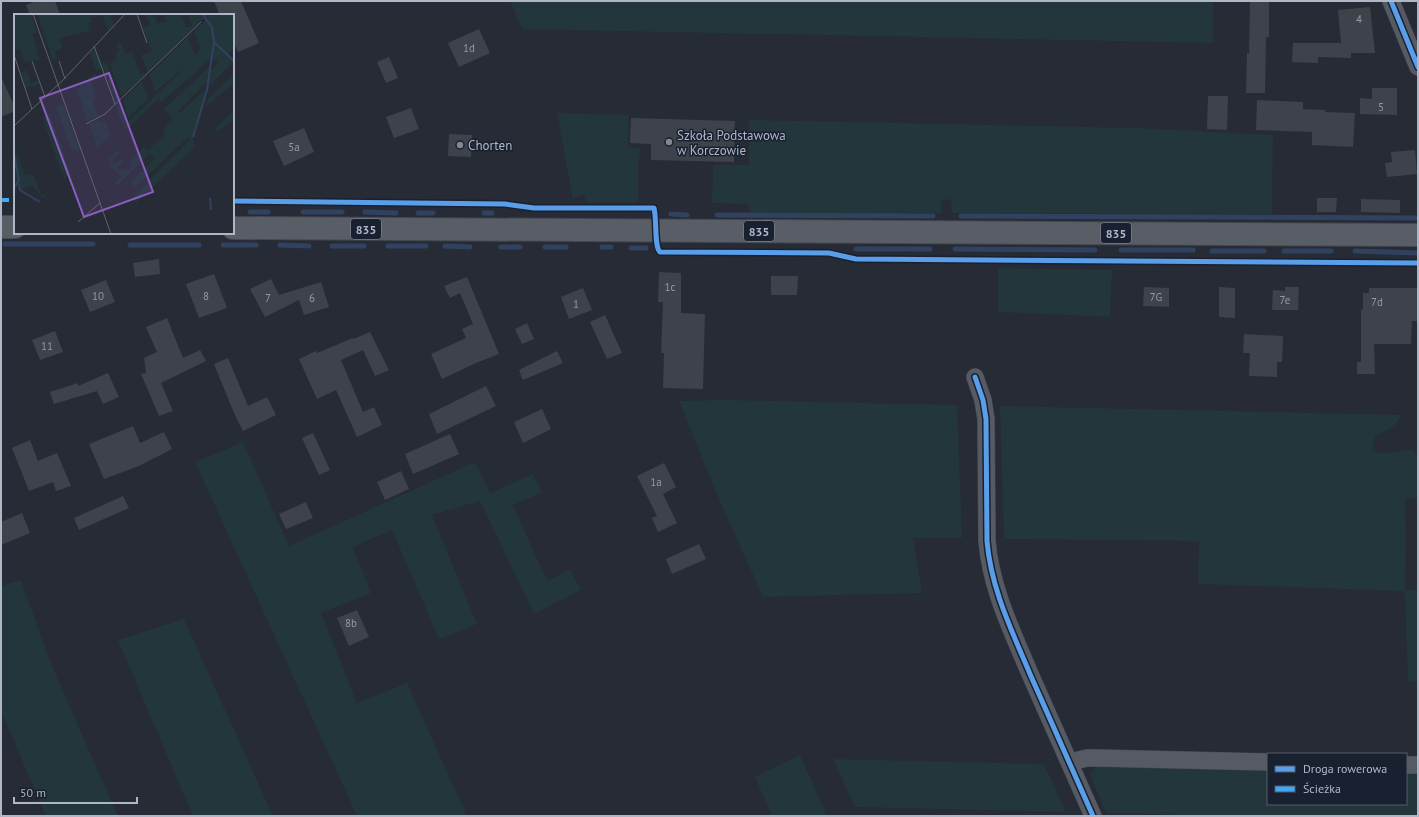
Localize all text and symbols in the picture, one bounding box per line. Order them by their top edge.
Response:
house number: 4 [1356,12,1362,26]
inset map [14,14,234,234]
house number: 1d [463,41,475,55]
house number: 5 [1378,100,1384,114]
place label: Szkoła Podstawowa w Korczowie [677,127,786,159]
place label: Chorten [468,137,512,154]
marker: Szkoła Podstawowa w Korczowie [664,137,674,147]
house number: 5a [288,140,300,154]
marker: Chorten [455,140,465,150]
road number: 835 [351,219,381,239]
road number: 835 [744,221,774,241]
road number: 835 [1101,223,1131,243]
house number: 1c [665,280,676,294]
house number: 10 [92,289,104,303]
house number: 8 [203,289,209,303]
house number: 7G [1150,290,1163,304]
house number: 7 [265,291,271,305]
house number: 6 [309,291,315,305]
house number: 7e [1280,293,1291,307]
house number: 7d [1371,295,1383,309]
house number: 1 [573,297,579,311]
house number: 11 [41,339,53,353]
house number: 1a [650,475,662,489]
house number: 8b [345,616,357,630]
legend [1267,753,1407,805]
text: Droga rowerowa [1303,761,1387,776]
scale bar [14,779,137,805]
text: Ścieżka [1303,781,1341,796]
text: 50 m [20,785,46,800]

